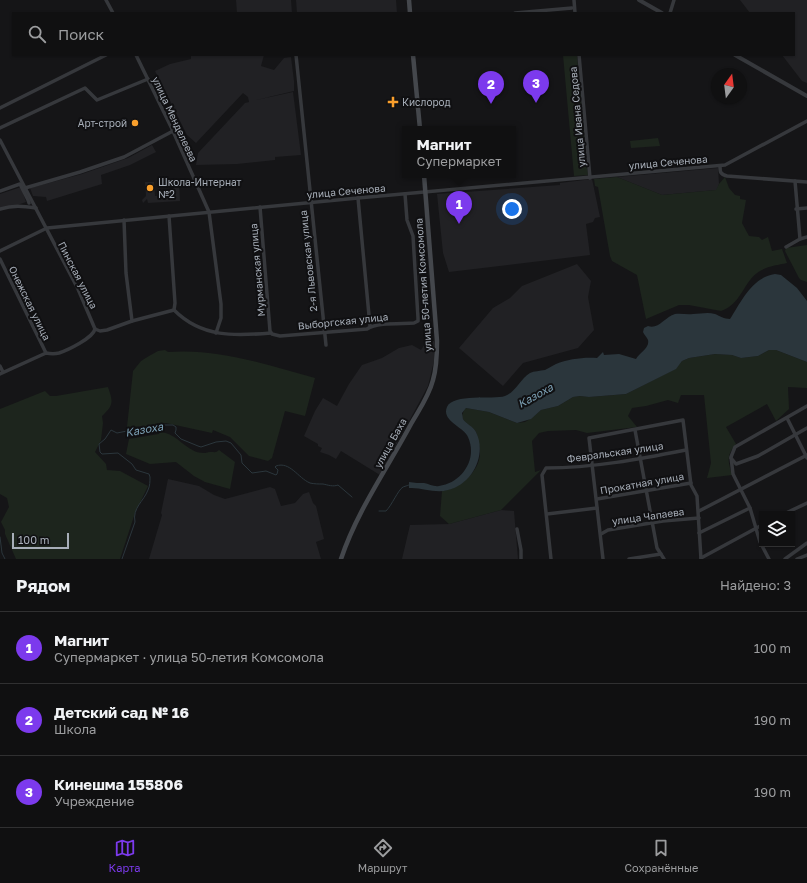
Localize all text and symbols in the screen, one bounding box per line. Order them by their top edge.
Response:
search box [12,12,795,56]
icon: search [26,23,48,45]
text: Поиск [58,25,104,43]
street label: улица Ивана Седова [567,66,587,168]
north arrow [711,68,747,104]
pin: 3 [523,70,549,103]
pin: 2 [478,71,504,104]
street label: улица Менделеева [150,74,200,164]
marker: Кислород [387,96,399,108]
place label: Кислород [402,96,451,108]
place label: Арт-строй [78,117,127,129]
marker: Арт-строй [130,118,140,128]
popup [402,126,516,178]
text: Магнит [416,135,471,153]
text: Супермаркет [416,153,502,169]
street label: улица Сеченова [628,153,708,171]
place label: Школа-Интернат №2 [158,176,242,200]
street label: улица Сеченова [306,182,386,200]
marker: Школа-Интернат №2 [145,183,155,193]
pin: 1 [446,191,472,224]
your location [502,199,522,219]
street label: 2-я Львовская улица [297,210,319,312]
street label: улица 50-летия Комсомола [412,218,434,352]
street label: Мурманская улица [247,223,267,317]
street label: Пинская улица [56,239,100,311]
street label: Онежская улица [7,264,53,342]
street label: Выборгская улица [297,310,389,332]
water label: Казоха [515,380,556,410]
street label: улица Баха [371,416,409,470]
water label: Казоха [124,419,165,439]
street label: Февральская улица [566,439,664,465]
street label: Прокатная улица [599,470,685,496]
street label: улица Чапаева [611,505,685,527]
map controls [759,511,795,547]
button: layers [759,511,795,547]
scale bar [12,531,69,550]
text: 100 m [18,533,49,546]
text: Рядом [16,575,70,596]
text: Найдено: 3 [720,577,791,593]
text: Магнит [54,631,109,649]
text: 1 [26,640,32,656]
text: 100 m [754,640,791,656]
text: Супермаркет · улица 50-летия Комсомола [54,649,324,665]
text: Детский сад № 16 [54,703,189,721]
text: 2 [25,712,33,728]
text: 190 m [754,712,791,728]
text: Школа [54,721,96,737]
text: Кинешма 155806 [54,775,183,793]
text: 3 [25,784,33,800]
text: 190 m [754,784,791,800]
text: Учреждение [54,793,134,809]
tab: Карта [109,837,140,874]
tab: Маршрут [358,837,407,874]
tab: Сохранённые [625,837,698,874]

